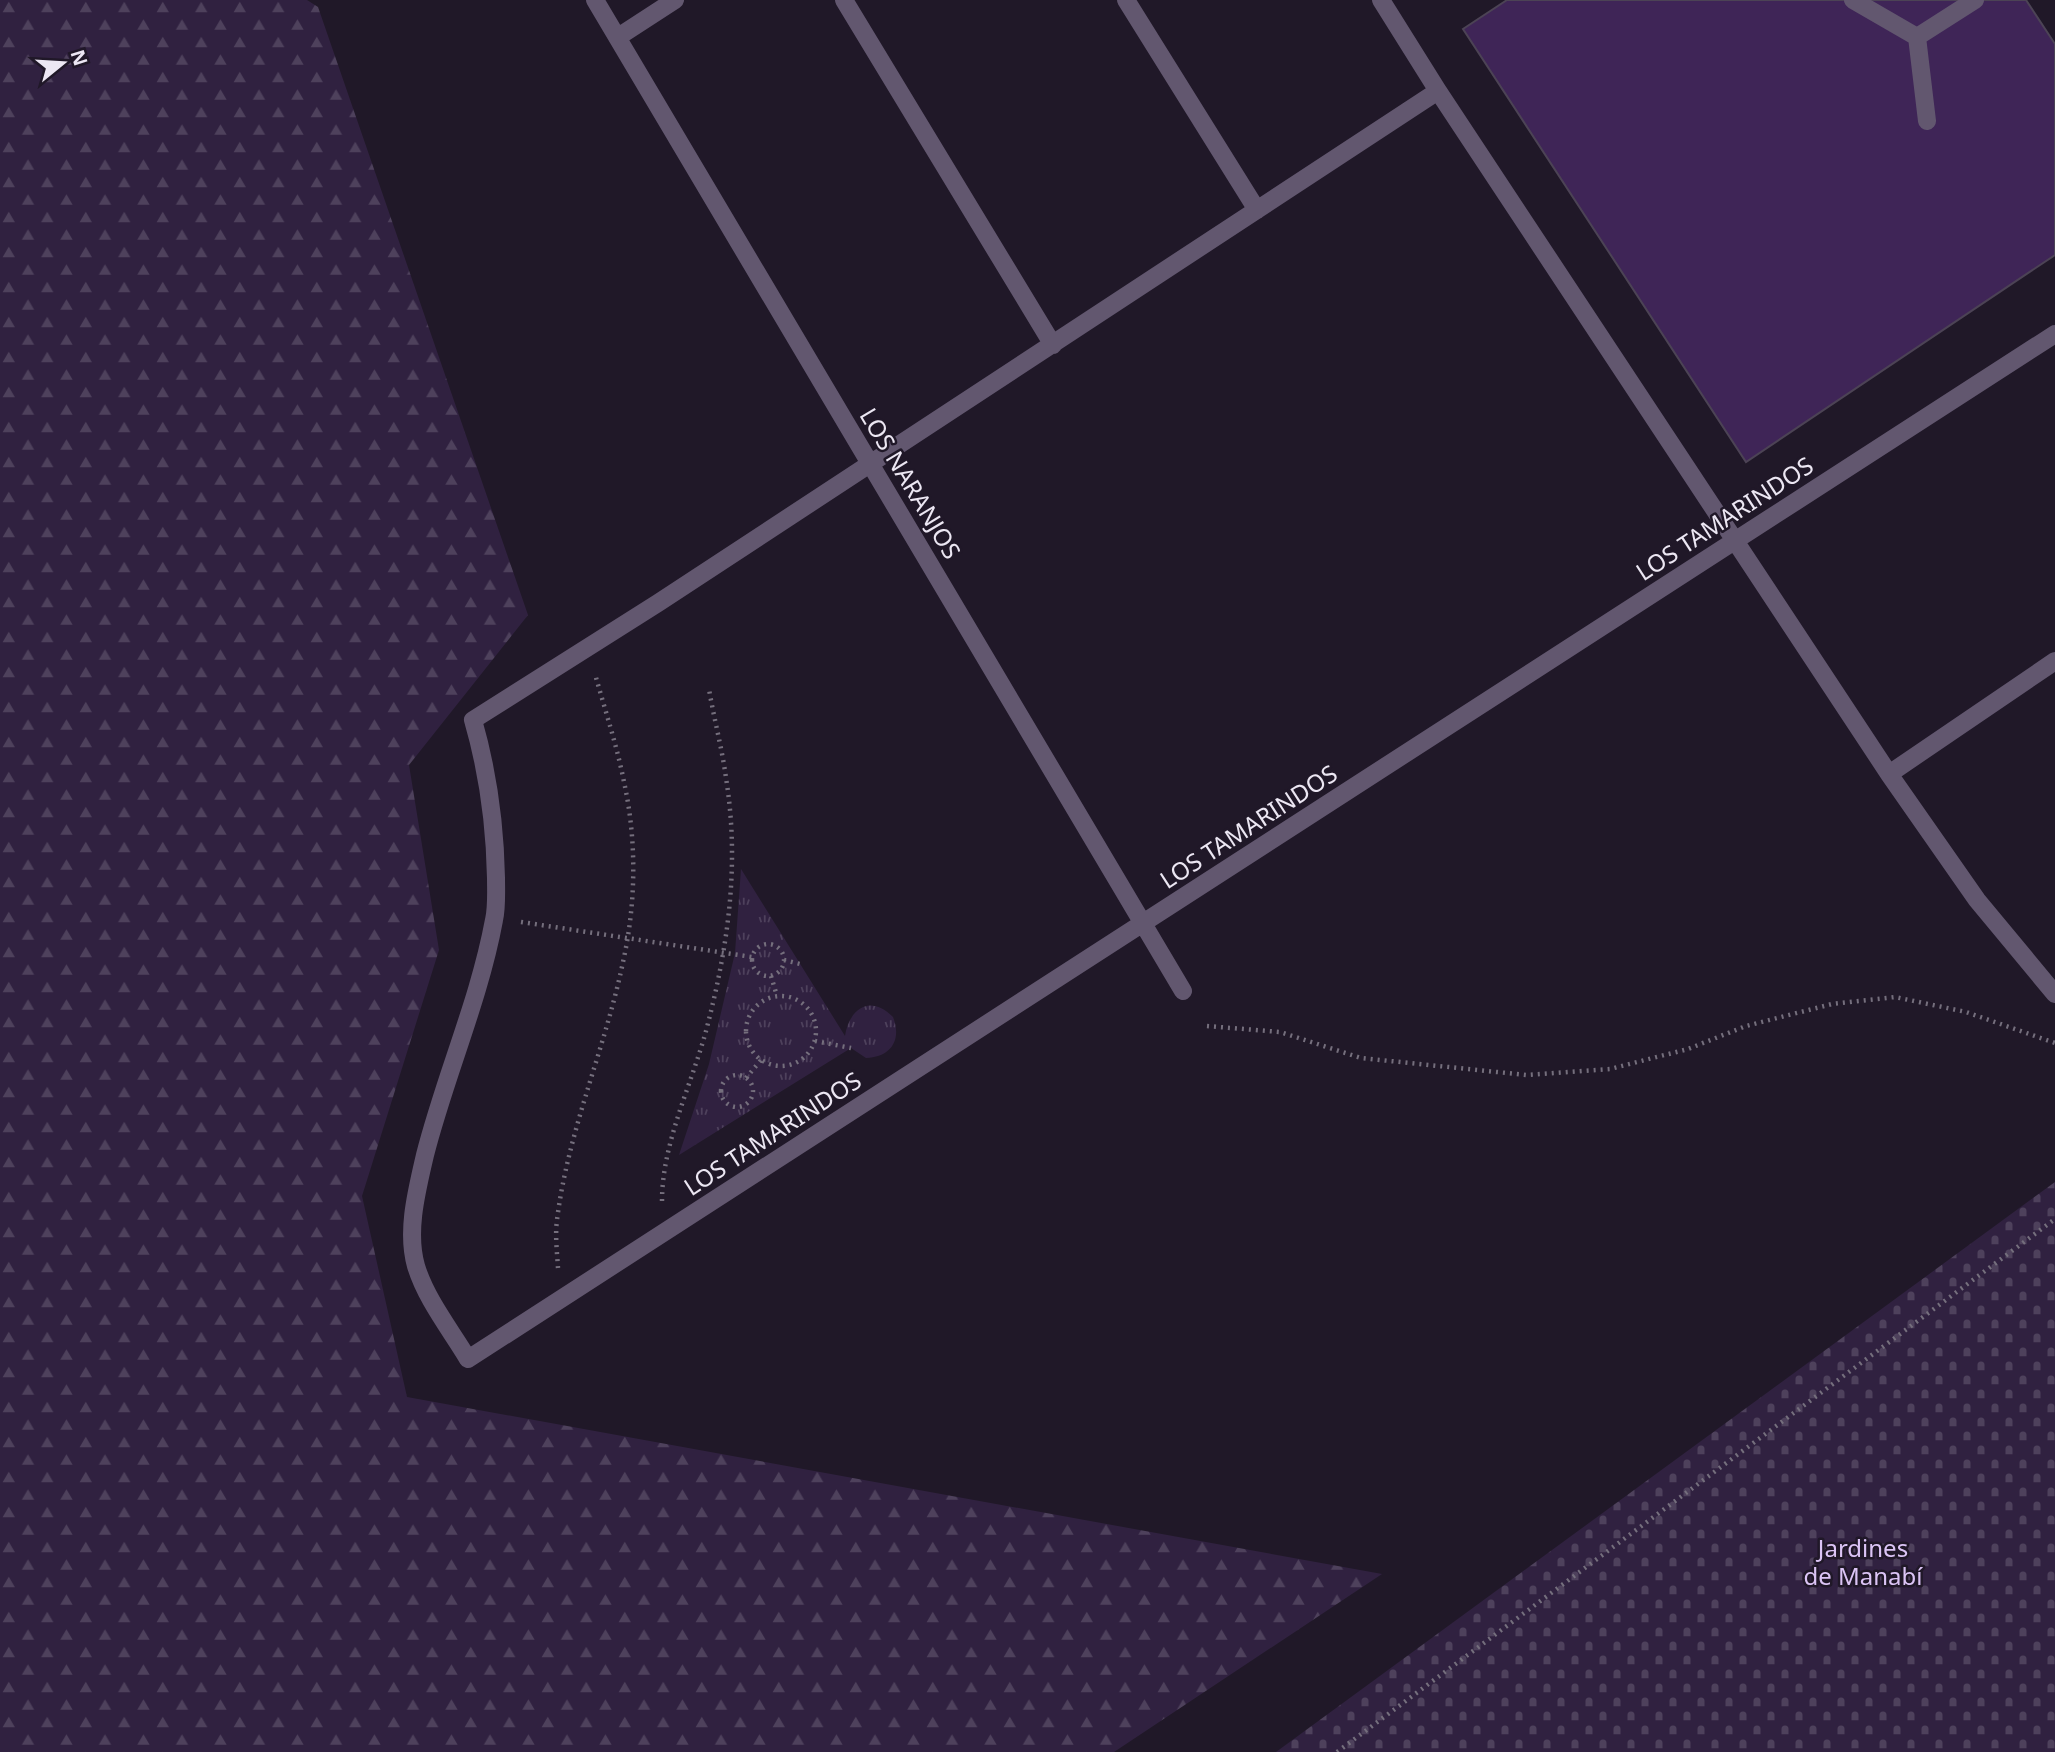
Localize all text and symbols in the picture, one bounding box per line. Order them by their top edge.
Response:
north arrow [28,28,98,98]
text: N [64,46,94,69]
street label: LOS NARANJOS [853,401,969,565]
street label: LOS TAMARINDOS [1629,448,1819,588]
street label: LOS TAMARINDOS [1153,756,1343,896]
street label: LOS TAMARINDOS [677,1063,867,1203]
park label: Jardines de Manabí [1803,1531,1923,1592]

